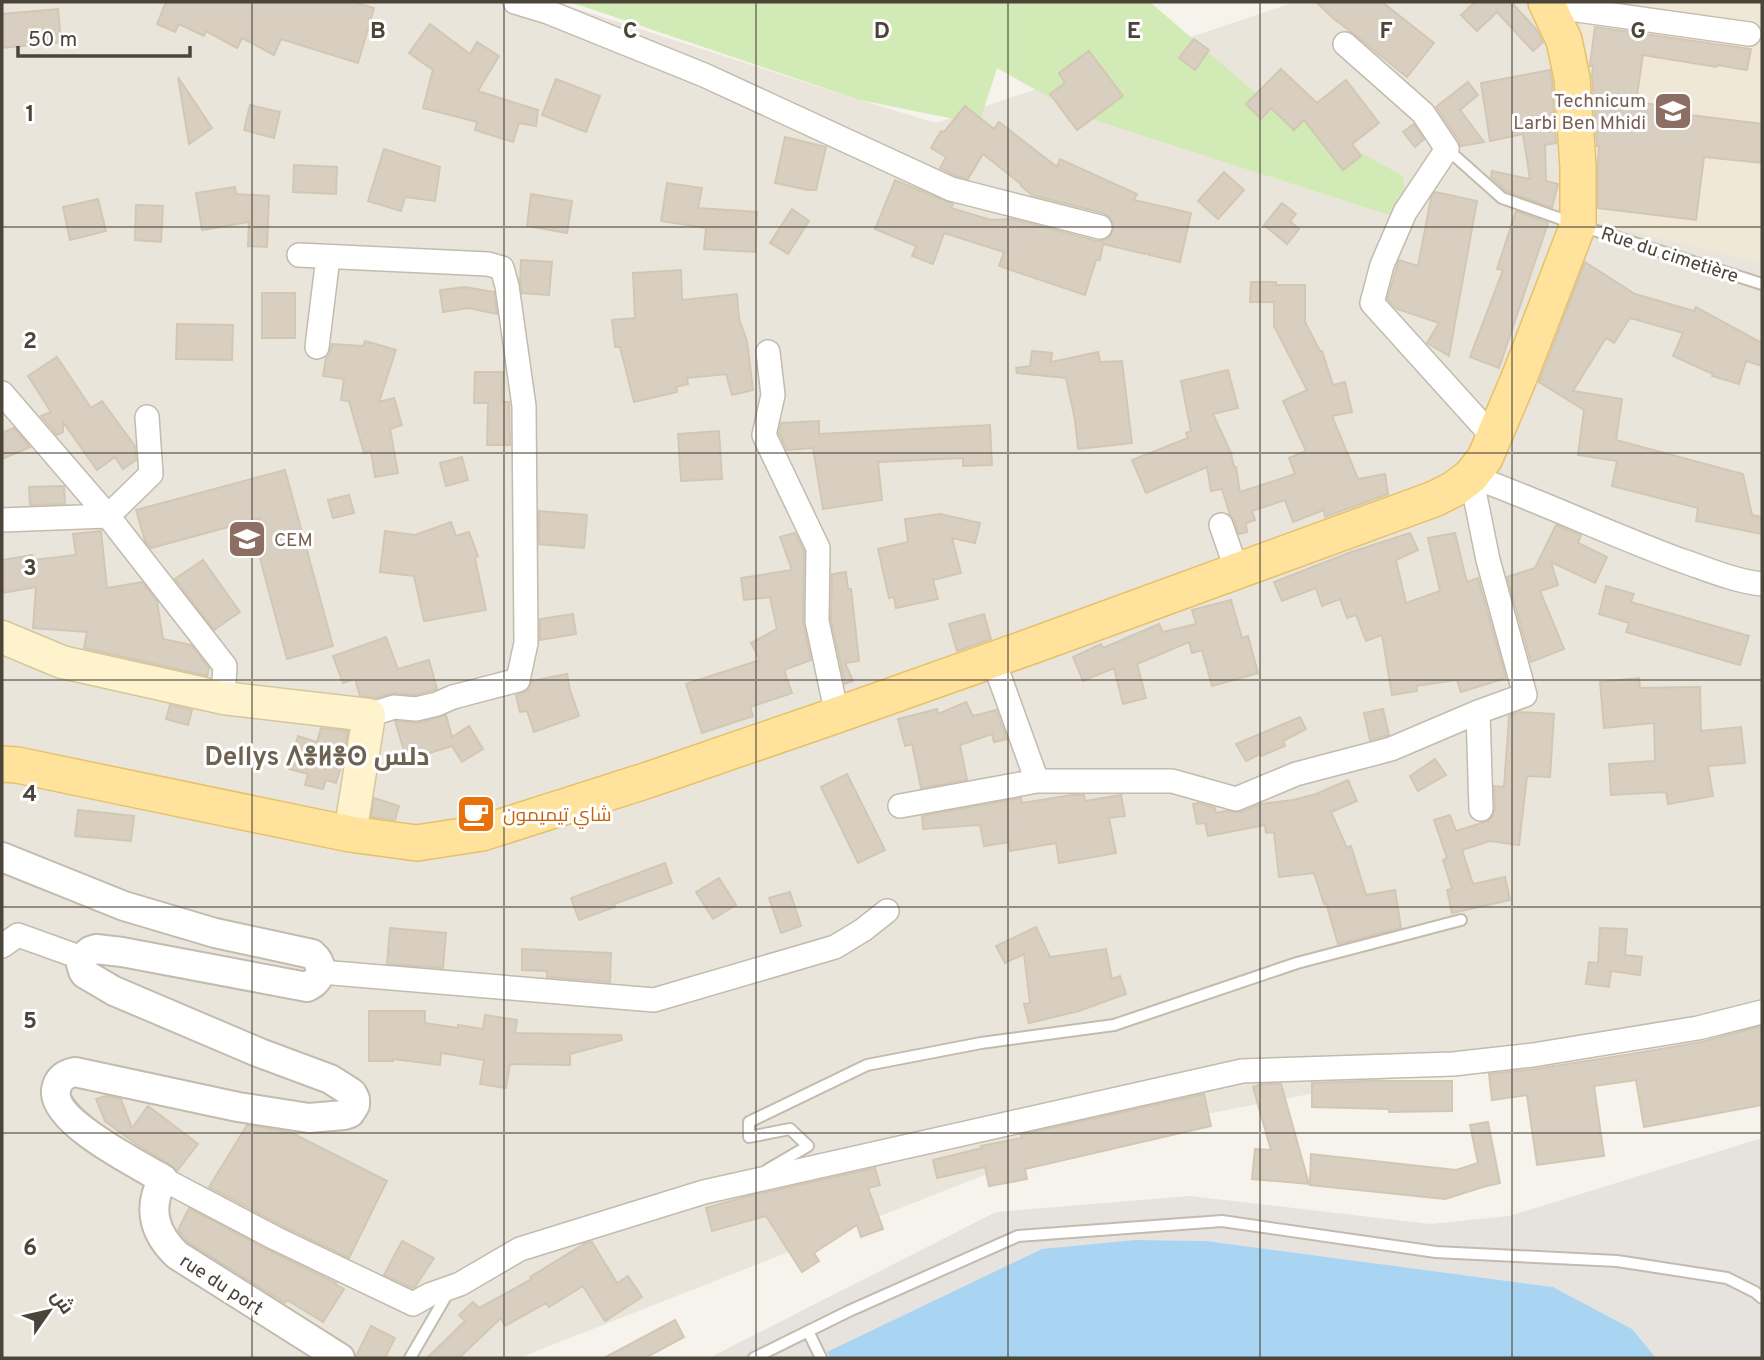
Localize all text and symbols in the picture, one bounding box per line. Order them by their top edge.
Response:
scale bar [18,14,189,58]
text: B [370,18,386,47]
text: C [623,18,637,47]
text: D [874,18,890,47]
text: E [1127,18,1141,47]
text: F [1379,18,1393,47]
text: G [1630,18,1646,47]
text: 50 m [28,27,77,54]
place label: Technicum Larbi Ben Mhidi [1513,90,1646,136]
school or university icon: Technicum Larbi Ben Mhidi [1652,90,1694,132]
text: 1 [25,101,35,130]
street label: Rue du cimetière [1598,222,1741,289]
text: 2 [23,328,37,357]
school or university icon: CEM [226,518,268,560]
place label: CEM [274,529,313,553]
text: 3 [23,555,37,584]
district label: Dellys ⴷⴻⵍⴻⵙ دلس [205,742,429,775]
text: 4 [23,781,37,810]
cafe icon: شاي تيميمون [455,793,497,835]
place label: شاي تيميمون [503,804,611,829]
text: 5 [23,1008,37,1037]
text: 6 [23,1235,37,1264]
street label: rue du port [175,1250,267,1322]
north arrow [14,1276,84,1346]
text: ش [45,1286,78,1319]

